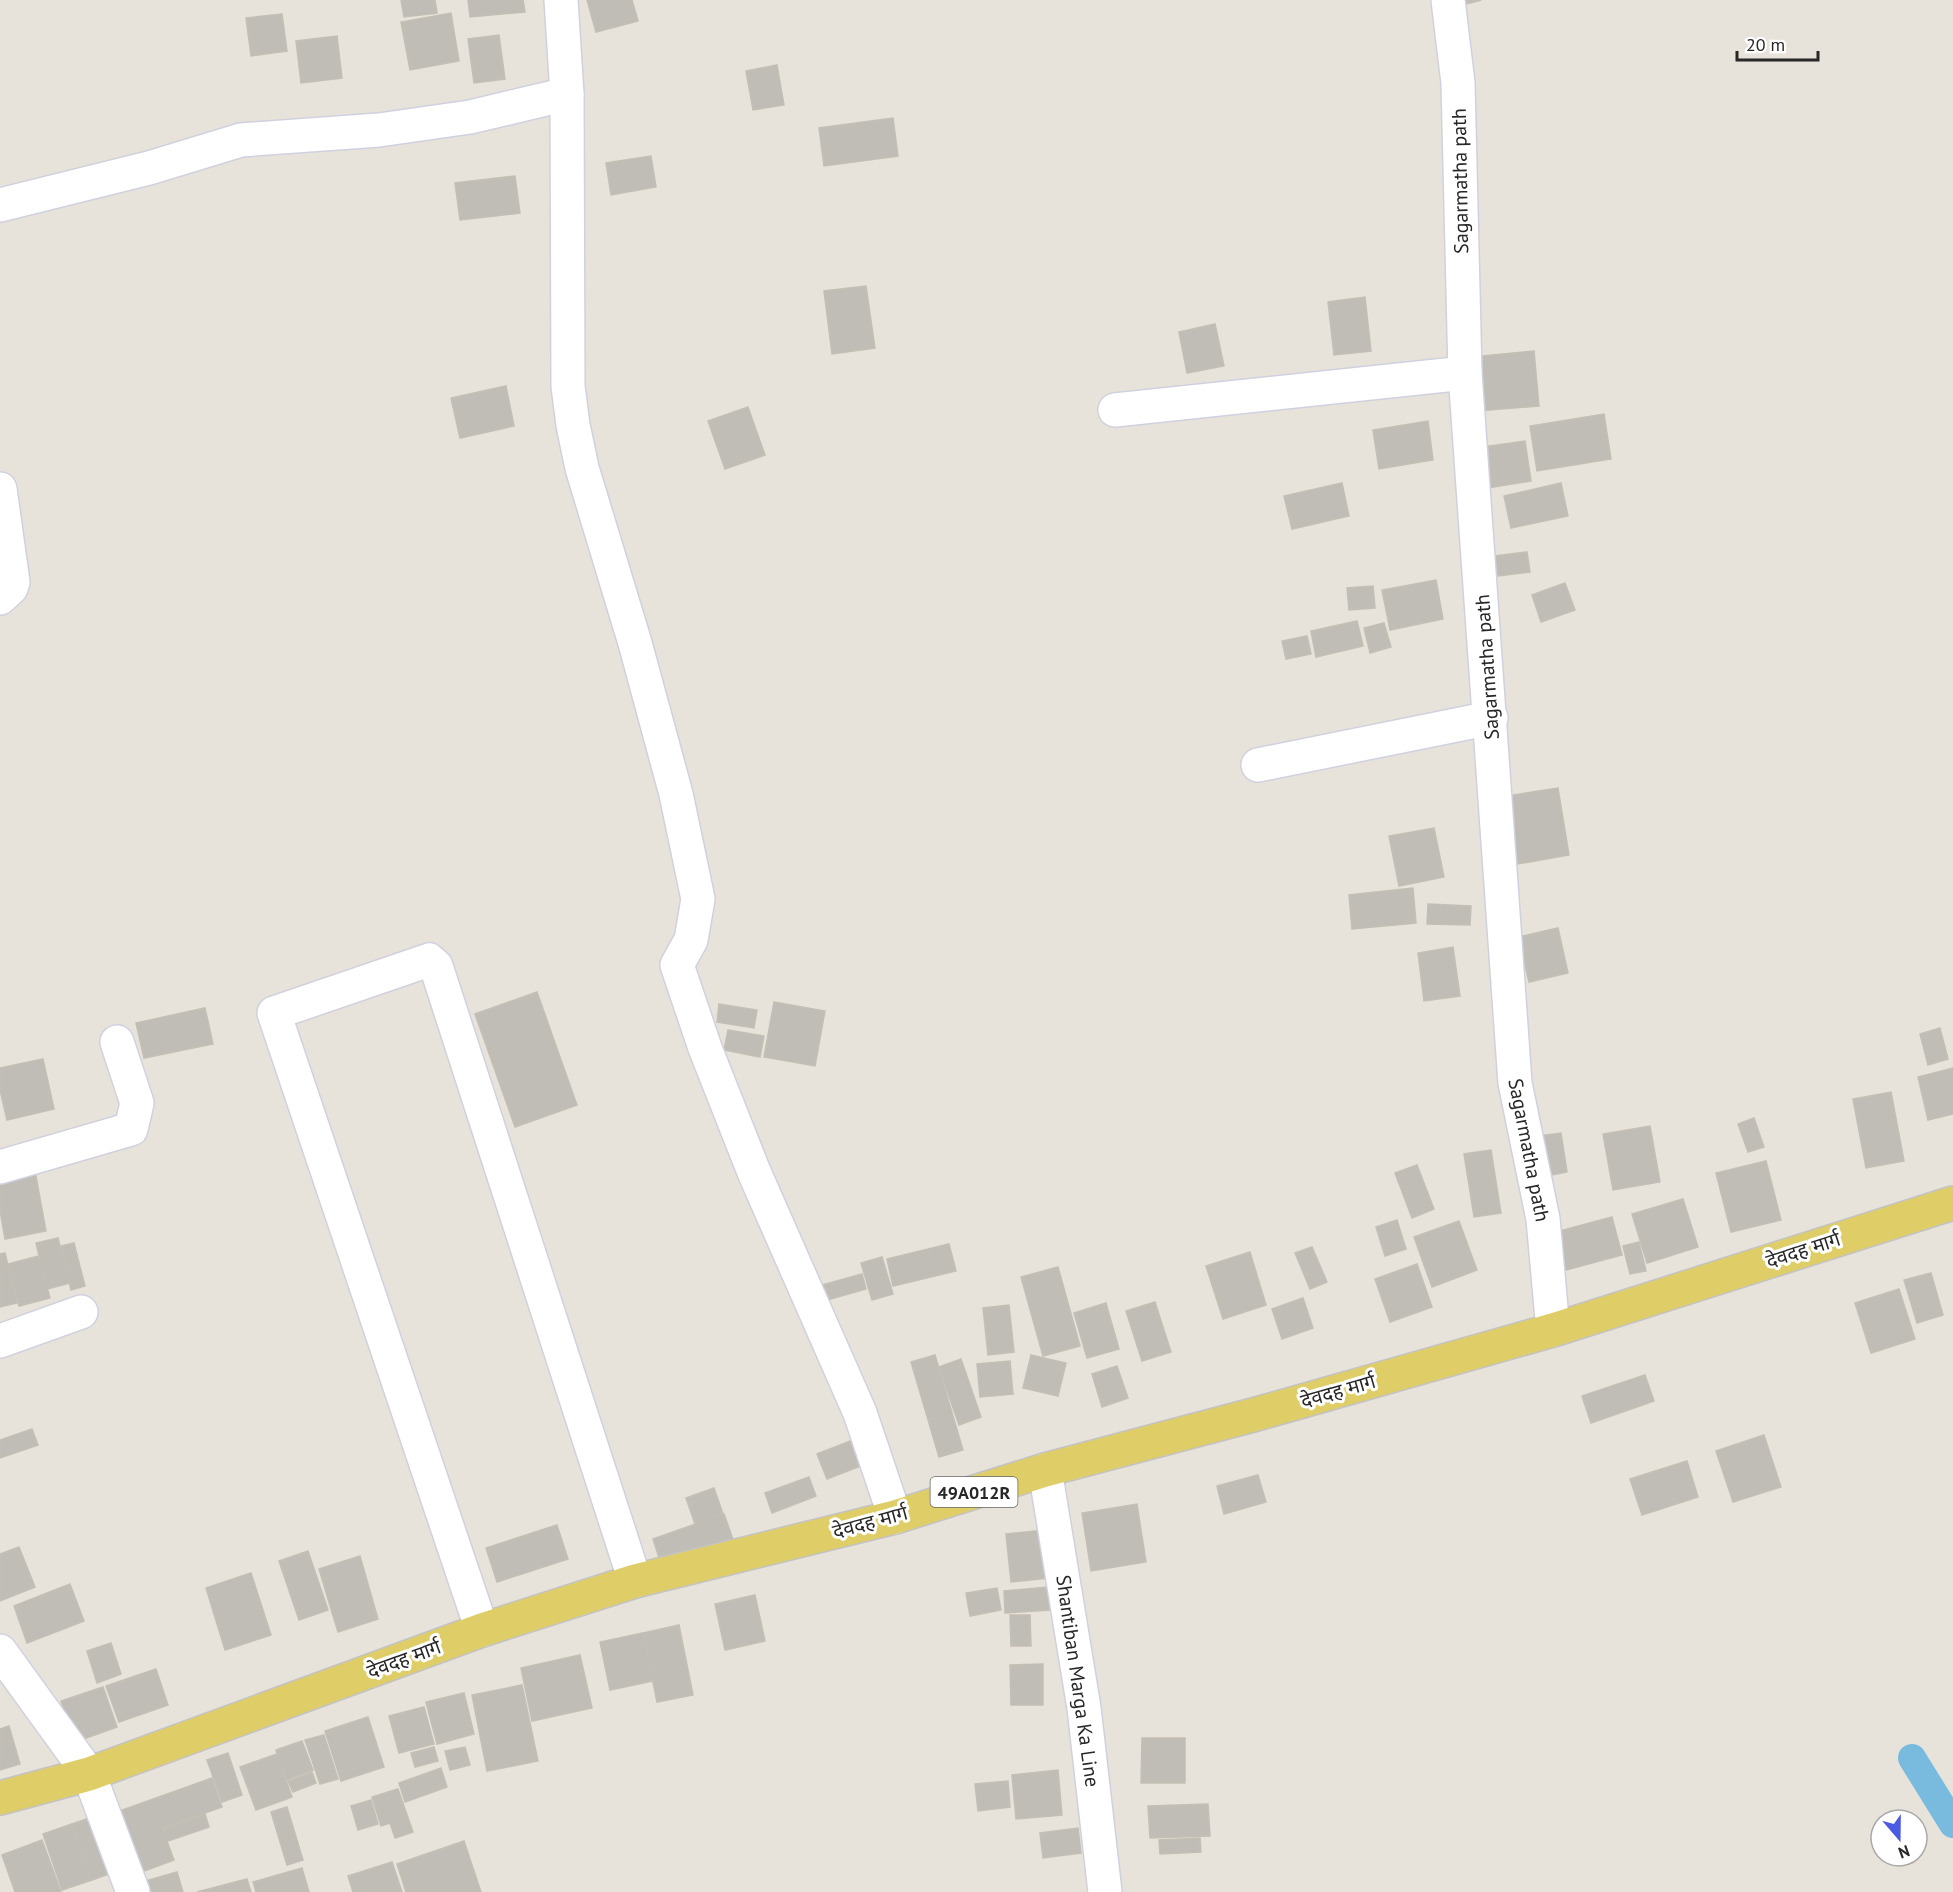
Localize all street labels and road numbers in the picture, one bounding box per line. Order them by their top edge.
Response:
street label: Sagarmatha path [1446,108,1474,254]
street label: Sagarmatha path [1469,593,1505,741]
street label: Sagarmatha path [1502,1076,1556,1224]
street label: देवदह मार्ग [1762,1225,1844,1274]
street label: देवदह मार्ग [1298,1368,1379,1414]
road number: 49A012R [930,1477,1018,1507]
street label: देवदह मार्ग [830,1499,911,1544]
street label: Shantiban Marga Ka Line [1050,1573,1106,1789]
street label: देवदह मार्ग [364,1633,445,1684]

